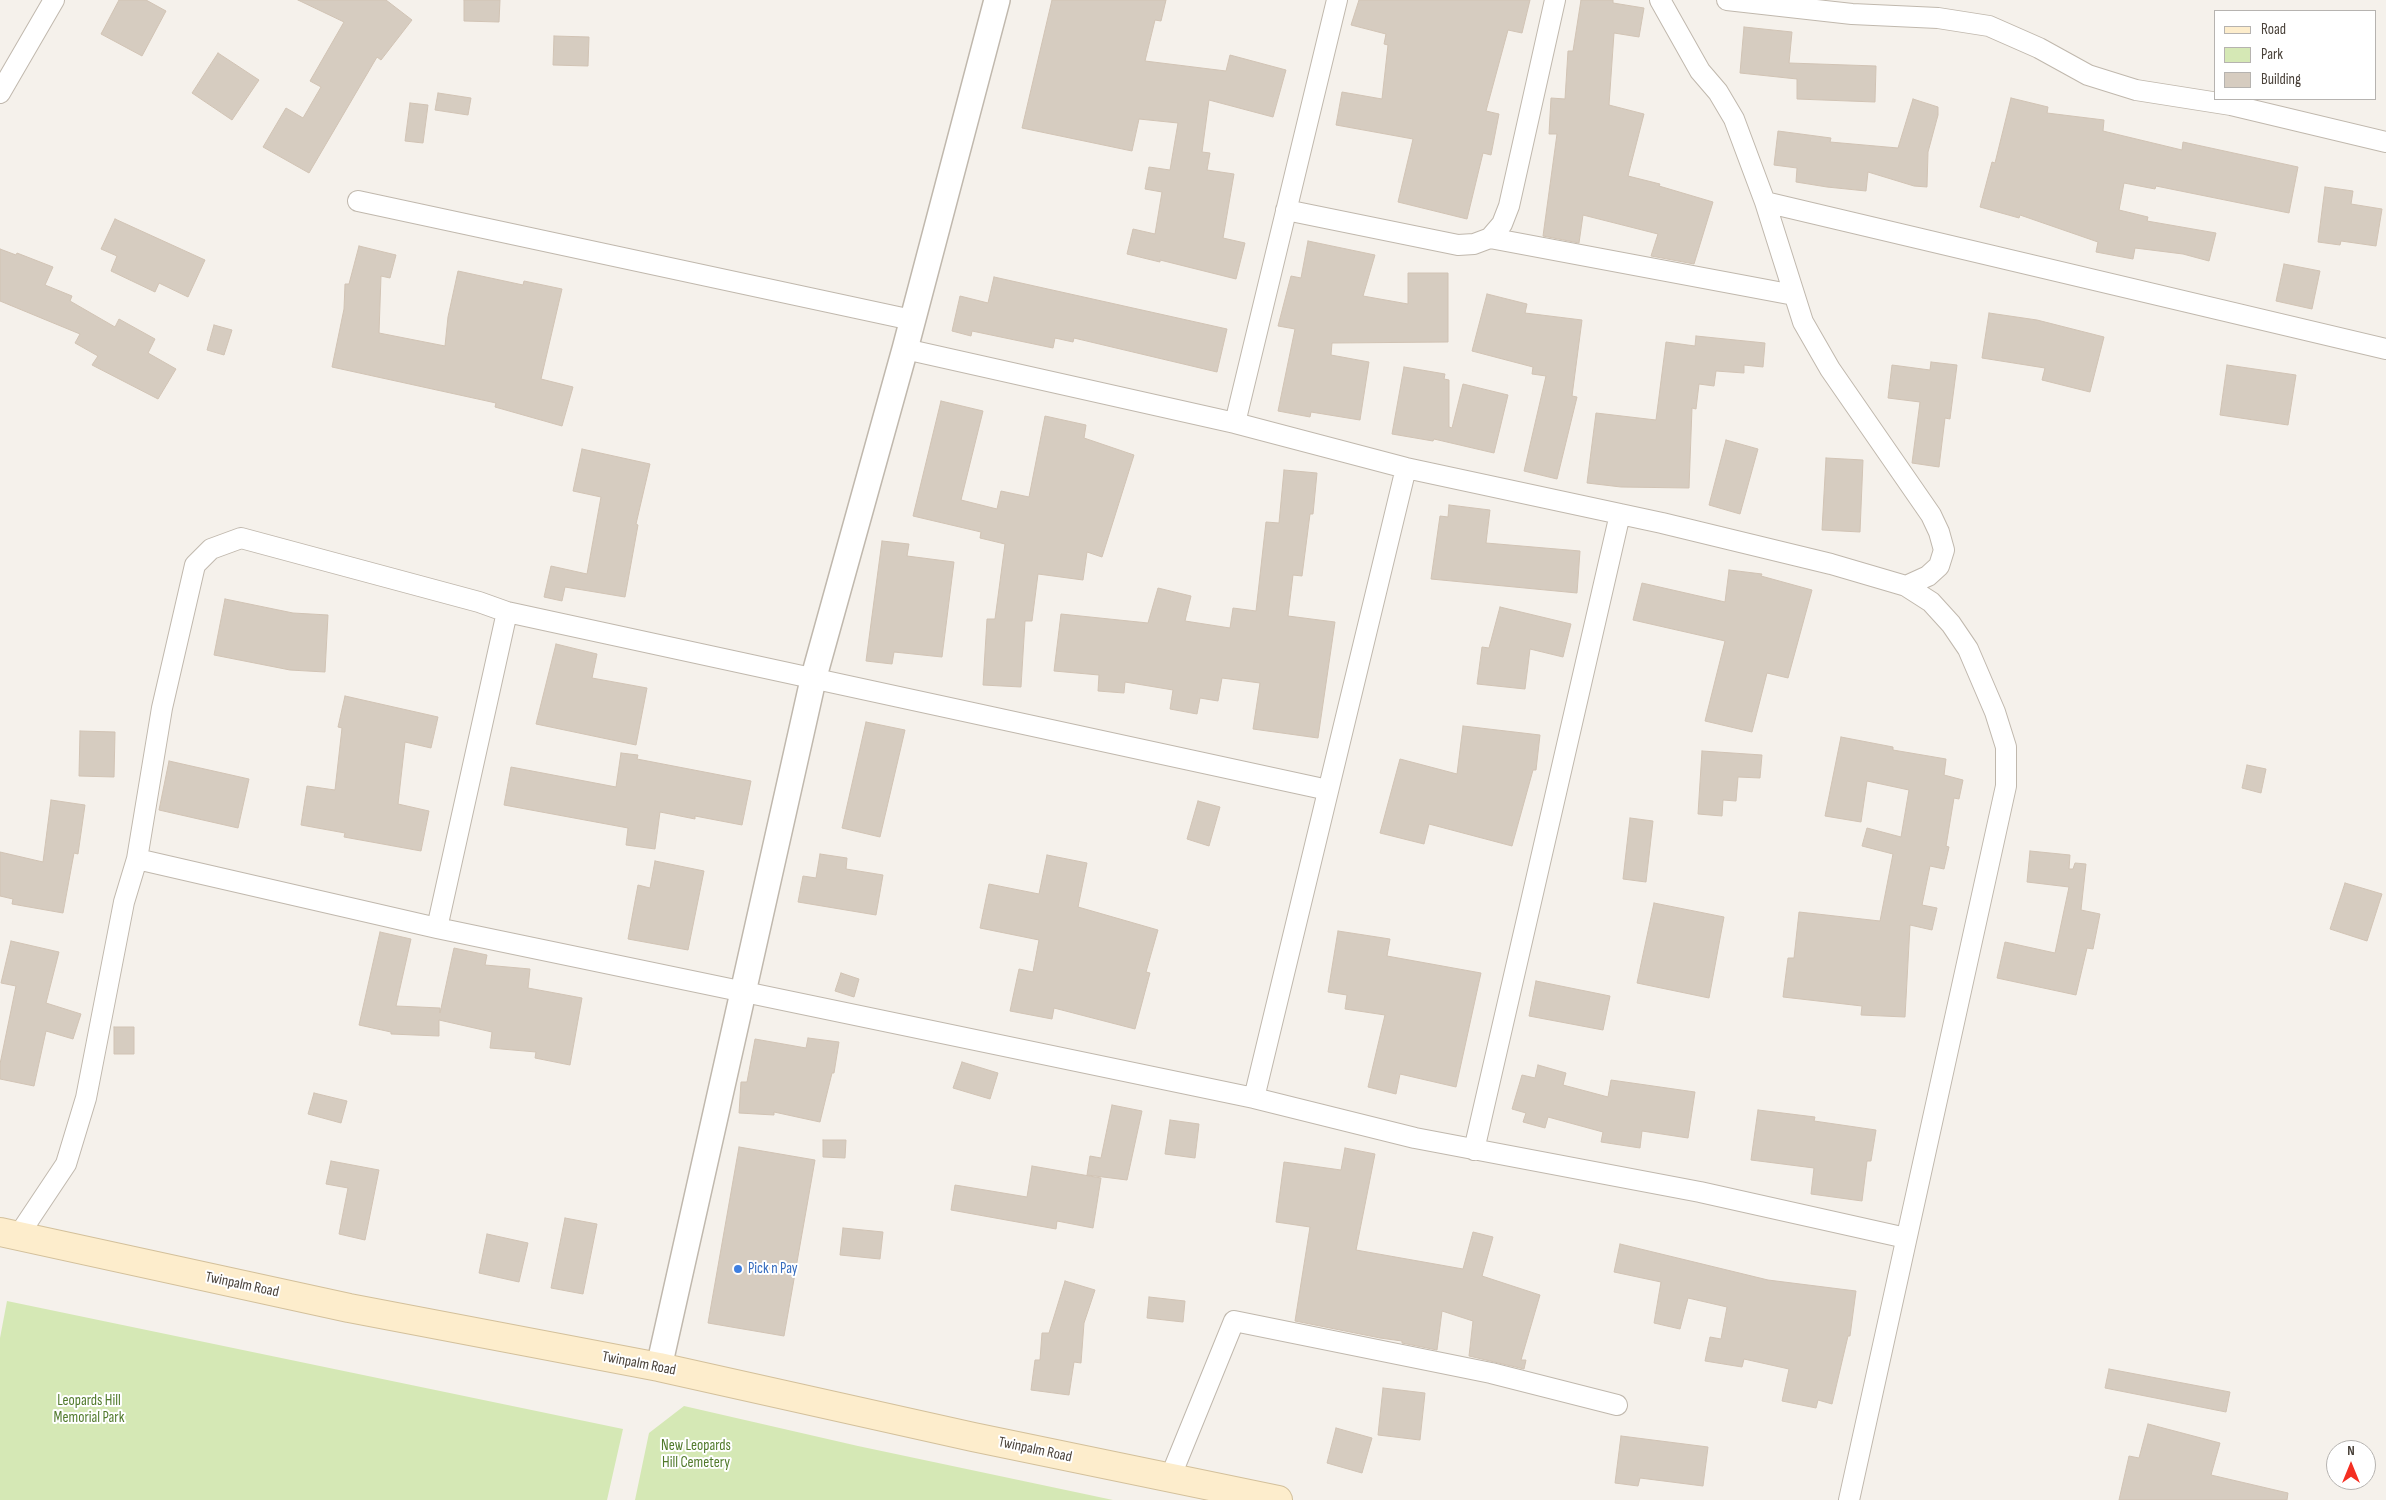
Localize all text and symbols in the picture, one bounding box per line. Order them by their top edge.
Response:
legend [2214,10,2376,100]
text: Road [2261,20,2286,39]
text: Park [2261,45,2283,64]
text: Building [2261,70,2301,89]
place label: Pick n Pay [748,1260,798,1278]
marker: Pick n Pay [732,1263,744,1275]
street label: Twinpalm Road [204,1268,280,1302]
street label: Twinpalm Road [601,1348,677,1380]
park label: Leopards Hill Memorial Park [54,1392,124,1427]
street label: Twinpalm Road [997,1433,1073,1467]
park label: New Leopards Hill Cemetery [661,1437,731,1472]
north arrow [2326,1440,2376,1490]
text: N [2347,1442,2355,1459]

